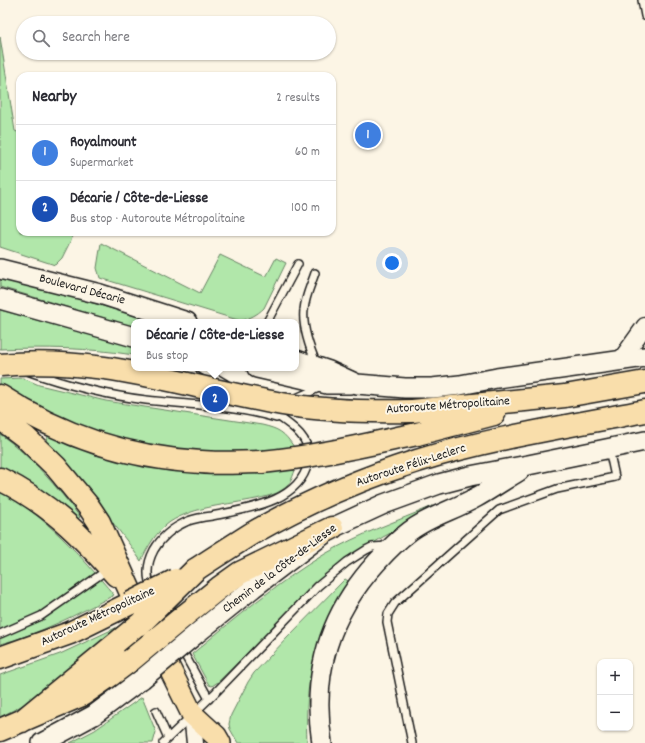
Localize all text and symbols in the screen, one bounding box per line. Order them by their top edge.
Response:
search box [16,16,336,60]
icon: search [30,27,52,49]
text: Search here [62,27,130,49]
text: Nearby [32,86,76,110]
text: 2 results [276,89,320,108]
pin: 1 [355,120,381,150]
text: Royalmount [70,132,137,154]
text: 1 [44,143,46,162]
text: 60 m [295,143,320,162]
text: Supermarket [70,154,134,173]
text: Décarie / Côte-de-Liesse [70,188,208,210]
text: 2 [42,199,48,218]
text: 100 m [291,199,320,218]
text: Bus stop · Autoroute Métropolitaine [70,210,245,229]
your location [382,253,402,273]
street label: Boulevard Décarie [37,269,127,311]
popup [131,319,299,371]
text: Décarie / Côte-de-Liesse [146,325,284,347]
text: Bus stop [146,347,188,366]
pin: 2 [202,384,228,414]
street label: Autoroute Métropolitaine [386,392,511,420]
street label: Autoroute Félix-Leclerc [354,439,468,493]
street label: Chemin de la Côte-de-Liesse [219,519,341,618]
street label: Autoroute Métropolitaine [38,582,158,652]
map controls [597,659,633,731]
button: + [597,659,633,695]
button: − [597,695,633,731]

